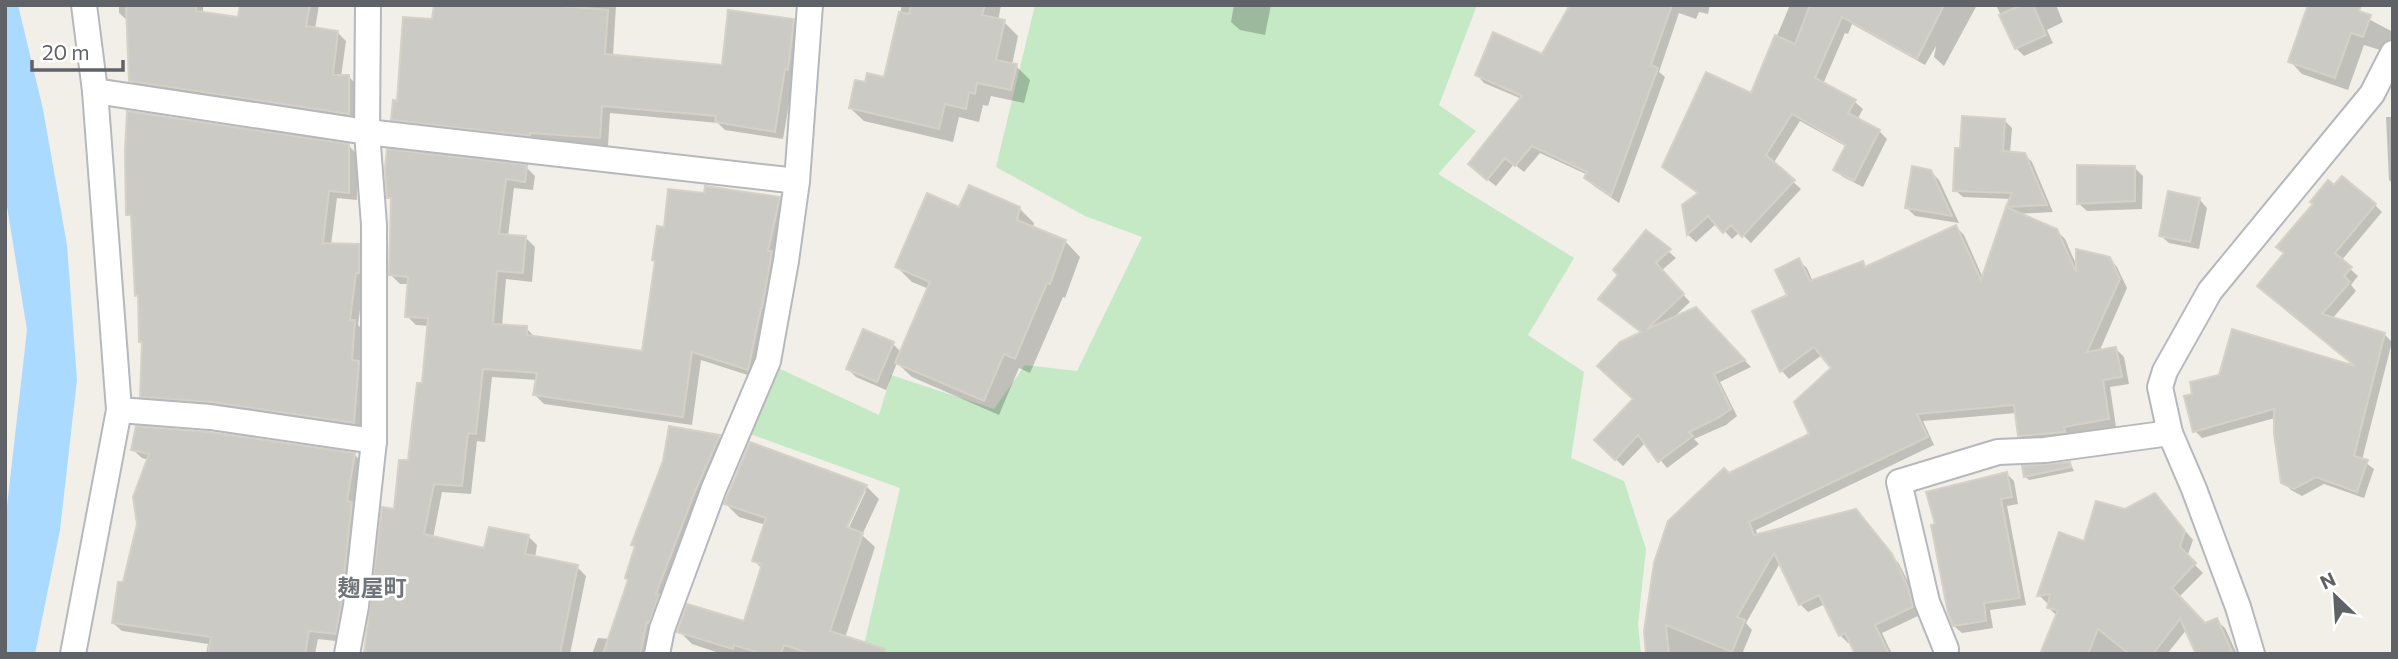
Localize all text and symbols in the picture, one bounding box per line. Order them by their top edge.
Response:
scale bar [32,28,122,72]
text: 20 m [42,39,90,64]
north arrow [2300,561,2370,631]
text: N [2316,567,2339,594]
district label: 麹屋町 [338,573,407,601]

